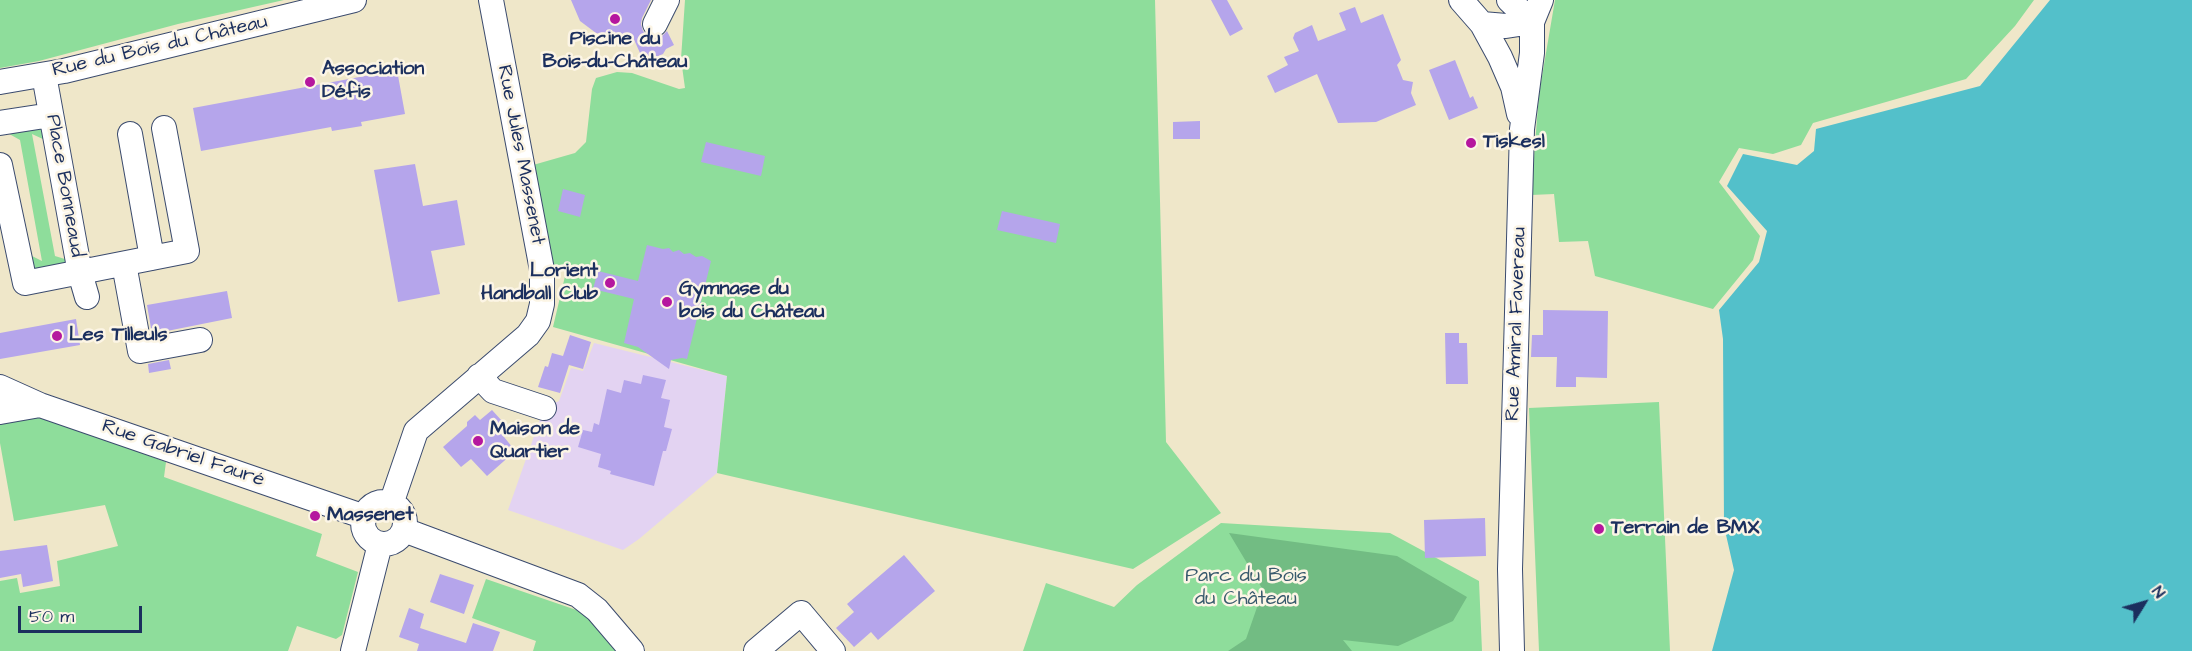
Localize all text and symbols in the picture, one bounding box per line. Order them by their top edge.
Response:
street label: Rue du Bois du Château [50,11,270,83]
marker: Piscine du Bois-du-Château [608,12,622,26]
place label: Piscine du Bois-du-Château [543,28,687,75]
place label: Association Défis [322,58,424,105]
street label: Rue Jules Massenet [491,63,549,247]
marker: Association Défis [303,75,317,89]
street label: Place Bonneaud [40,113,88,259]
place label: Tiskesl [1483,131,1545,155]
marker: Tiskesl [1464,136,1478,150]
street label: Rue Amiral Favereau [1502,226,1532,422]
place label: Lorient Handball Club [481,260,598,307]
marker: Lorient Handball Club [603,276,617,290]
place label: Gymnase du bois du Château [679,278,824,325]
marker: Gymnase du bois du Château [660,295,674,309]
place label: Les Tilleuls [69,324,168,348]
marker: Les Tilleuls [50,329,64,343]
street label: Rue Gabriel Fauré [98,415,268,493]
place label: Maison de Quartier [490,418,580,465]
marker: Maison de Quartier [471,434,485,448]
place label: Massenet [327,504,414,528]
marker: Massenet [308,509,322,523]
place label: Terrain de BMX [1611,517,1759,541]
marker: Terrain de BMX [1592,522,1606,536]
park label: Parc du Bois du Château [1185,565,1307,612]
north arrow [2114,573,2174,633]
text: N [2147,582,2170,603]
scale bar [21,594,146,632]
text: 50 m [29,604,74,629]

